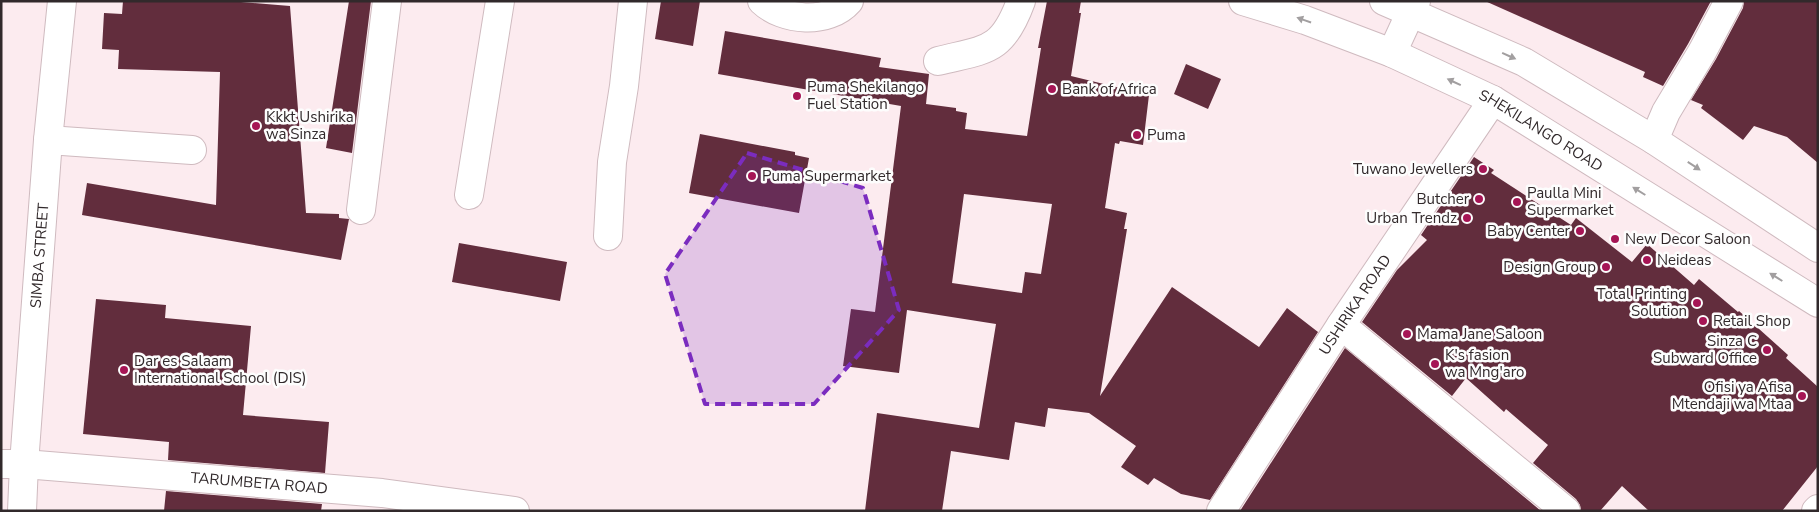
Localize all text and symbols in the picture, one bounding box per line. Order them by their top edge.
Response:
one-way arrow [1296,16,1311,24]
one-way arrow [1502,52,1516,60]
place label: Puma Shekilango Fuel Station [807,77,924,114]
one-way arrow [1447,77,1461,85]
place label: Bank of Africa [1062,79,1157,99]
marker: Bank of Africa [1046,83,1058,95]
street label: SHEKILANGO ROAD [1476,85,1607,176]
marker: Puma Shekilango Fuel Station [791,90,803,102]
place label: Kkkt Ushirika wa Sinza [266,107,354,144]
marker: Kkkt Ushirika wa Sinza [250,120,262,132]
place label: Puma [1147,125,1186,145]
marker: Puma [1131,129,1143,141]
place label: Tuwano Jewellers [1353,159,1473,179]
one-way arrow [1687,161,1700,171]
marker: Tuwano Jewellers [1477,163,1489,175]
place label: Puma Supermarket [762,166,892,186]
marker: Puma Supermarket [746,170,758,182]
place label: Paulla Mini Supermarket [1527,183,1614,220]
one-way arrow [1632,187,1645,196]
place label: Butcher [1416,189,1470,209]
marker: Butcher [1473,193,1485,205]
marker: Paulla Mini Supermarket [1511,196,1523,208]
street label: SIMBA STREET [26,202,53,309]
place label: Urban Trendz [1366,208,1457,228]
marker: Urban Trendz [1461,212,1473,224]
place label: Baby Center [1487,221,1571,241]
marker: Baby Center [1574,225,1586,237]
place label: New Decor Saloon [1625,229,1751,249]
marker: New Decor Saloon [1609,233,1621,245]
place label: Neideas [1657,250,1711,270]
street label: USHIRIKA ROAD [1314,251,1396,359]
marker: Neideas [1641,254,1653,266]
place label: Design Group [1503,257,1596,277]
marker: Design Group [1600,261,1612,273]
one-way arrow [1770,273,1783,282]
place label: Total Printing Solution [1597,284,1687,321]
marker: Total Printing Solution [1691,297,1703,309]
place label: Retail Shop [1713,311,1791,331]
marker: Retail Shop [1697,315,1709,327]
place label: Mama Jane Saloon [1417,324,1542,344]
marker: Mama Jane Saloon [1401,328,1413,340]
place label: Sinza C Subward Office [1653,331,1757,368]
marker: Sinza C Subward Office [1761,344,1773,356]
place label: K's fasion wa Mng'aro [1445,345,1524,382]
place label: Dar es Salaam International School (DIS) [134,351,307,388]
marker: K's fasion wa Mng'aro [1429,358,1441,370]
marker: Dar es Salaam International School (DIS) [118,364,130,376]
place label: Ofisi ya Afisa Mtendaji wa Mtaa [1672,377,1792,414]
marker: Ofisi ya Afisa Mtendaji wa Mtaa [1796,390,1808,402]
street label: TARUMBETA ROAD [190,468,329,499]

